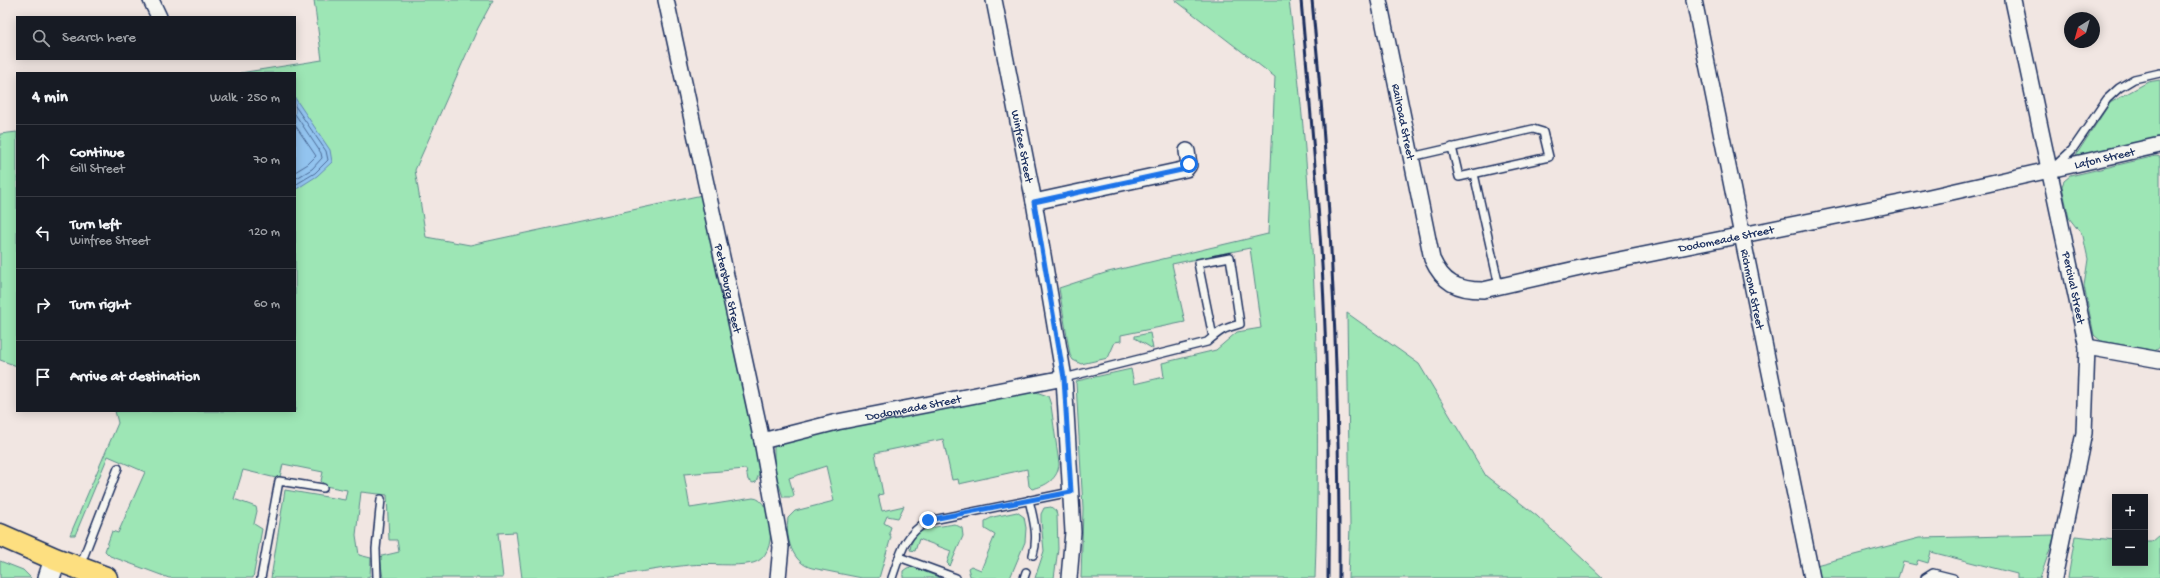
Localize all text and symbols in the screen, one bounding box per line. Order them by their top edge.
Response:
north arrow [2064,12,2100,48]
search box [16,16,296,60]
icon: search [30,27,52,49]
text: Search here [62,29,136,47]
street label: Railroad Street [1387,83,1417,162]
text: 4 min [32,88,68,108]
text: Walk · 250 m [210,91,280,106]
street label: Winfree Street [1007,109,1035,185]
text: Continue [70,144,124,162]
street label: Lafon Street [2073,146,2138,173]
icon: ahead [32,150,54,172]
text: 70 m [254,153,280,168]
route start [1180,155,1198,173]
text: Gill Street [70,162,125,177]
text: Turn left [70,216,121,234]
icon: left [32,222,54,244]
street label: Dodomeade Street [1677,224,1776,257]
text: 120 m [249,225,280,240]
text: Winfree Street [70,234,150,249]
street label: Petersburg Street [710,242,743,335]
street label: Richmond Street [1736,248,1766,332]
street label: Percival Street [2058,250,2087,326]
icon: right [32,294,54,316]
text: Turn right [70,296,130,314]
text: 60 m [254,297,280,312]
icon: arrive [32,366,54,388]
text: Arrive at destination [70,368,200,386]
street label: Dodomeade Street [864,393,964,425]
map controls [2112,494,2148,566]
button: + [2112,494,2148,530]
route end [919,511,937,529]
button: − [2112,530,2148,566]

